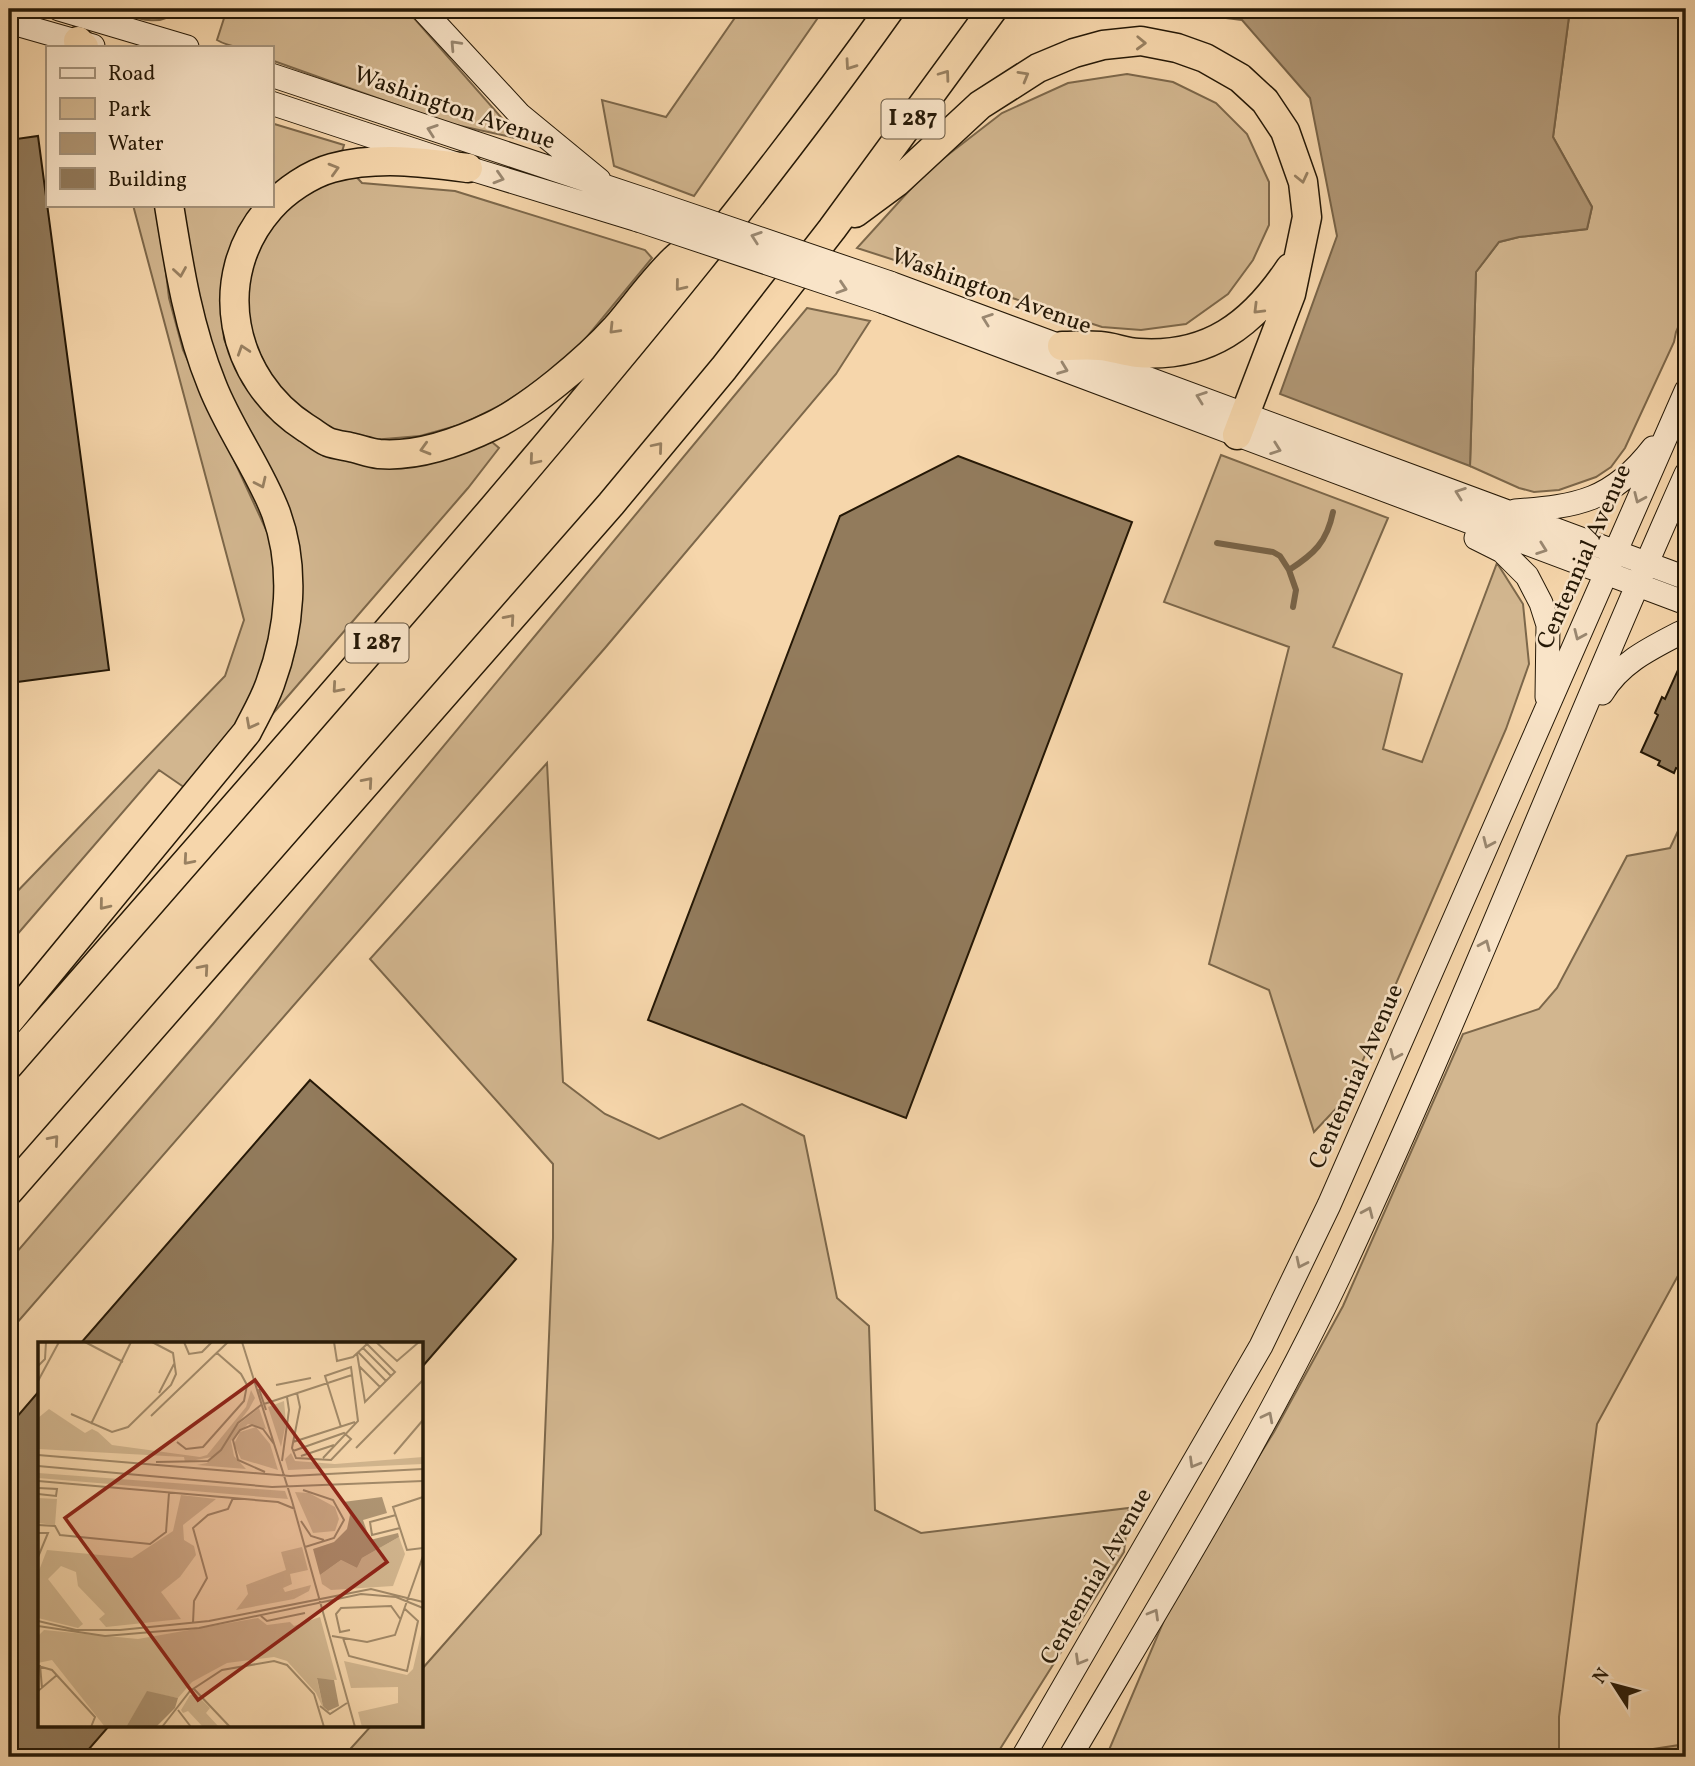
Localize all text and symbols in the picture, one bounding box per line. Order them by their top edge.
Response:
one-way arrow [1135,36,1146,51]
one-way arrow [451,40,463,53]
legend [46,46,273,206]
one-way arrow [845,57,858,70]
street label: Washington Avenue [349,59,559,159]
text: Road [108,60,155,89]
one-way arrow [937,70,949,83]
one-way arrow [1017,71,1030,84]
text: Park [108,96,151,125]
road number: I 287 [881,100,944,138]
one-way arrow [426,123,438,138]
text: Water [108,130,164,159]
one-way arrow [327,162,339,177]
text: Building [108,166,187,195]
one-way arrow [493,169,505,184]
one-way arrow [1293,172,1308,184]
one-way arrow [750,231,762,245]
street label: Washington Avenue [886,240,1096,344]
one-way arrow [172,266,187,278]
one-way arrow [676,278,688,291]
one-way arrow [835,280,848,294]
one-way arrow [1253,300,1266,313]
one-way arrow [982,313,994,327]
one-way arrow [609,321,622,334]
one-way arrow [237,344,251,356]
one-way arrow [1056,360,1068,374]
one-way arrow [1195,392,1207,406]
one-way arrow [419,441,431,455]
one-way arrow [1269,441,1281,455]
one-way arrow [650,443,663,455]
one-way arrow [530,452,542,465]
street label: Centennial Avenue [1529,459,1641,655]
one-way arrow [253,476,267,488]
one-way arrow [1455,488,1467,502]
one-way arrow [1633,491,1647,503]
one-way arrow [1536,541,1548,555]
one-way arrow [502,615,514,628]
road number: I 287 [346,624,408,663]
one-way arrow [1573,627,1587,640]
one-way arrow [333,680,346,693]
one-way arrow [245,716,259,729]
one-way arrow [360,777,372,790]
one-way arrow [1482,836,1496,848]
one-way arrow [184,851,196,864]
one-way arrow [100,897,112,910]
one-way arrow [1476,940,1490,952]
one-way arrow [196,964,208,977]
street label: Centennial Avenue [1301,979,1413,1175]
one-way arrow [1389,1048,1403,1061]
one-way arrow [46,1135,58,1148]
one-way arrow [1360,1207,1374,1219]
one-way arrow [1295,1256,1309,1268]
inset map [38,1342,424,1728]
one-way arrow [1260,1412,1274,1424]
one-way arrow [1189,1456,1202,1469]
street label: Centennial Avenue [1032,1482,1162,1672]
one-way arrow [1146,1608,1159,1621]
north arrow [1580,1650,1650,1720]
one-way arrow [1075,1652,1088,1665]
text: N [1587,1663,1617,1689]

